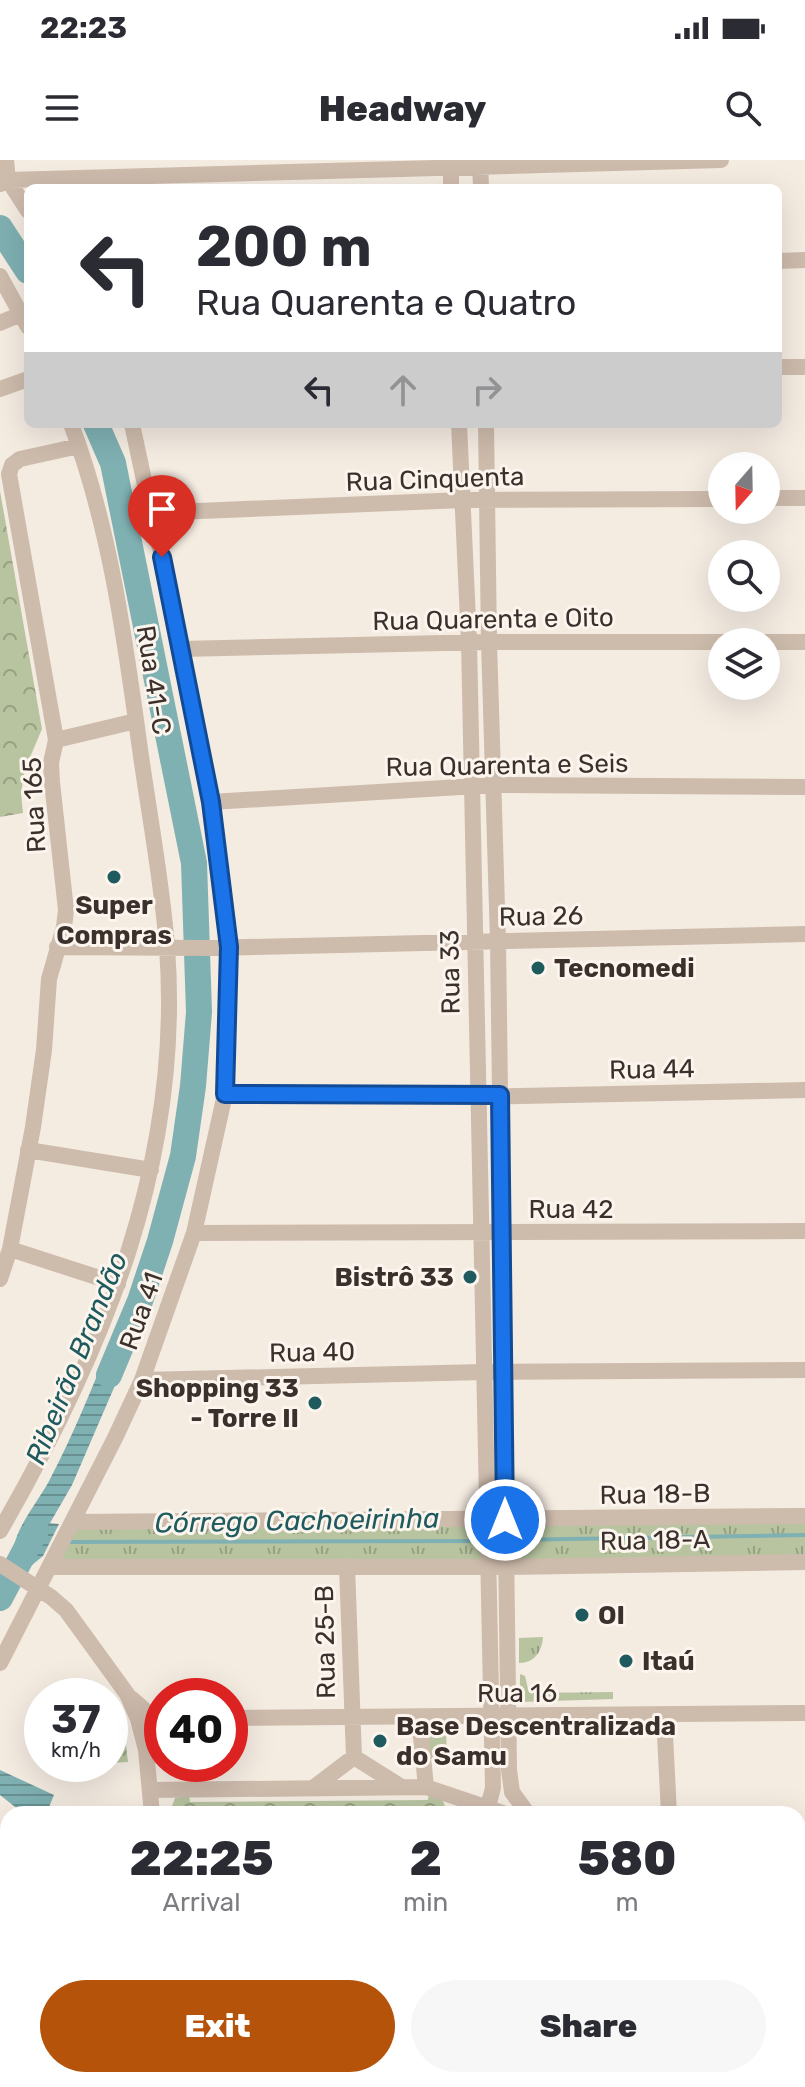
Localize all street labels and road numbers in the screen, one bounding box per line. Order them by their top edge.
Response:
street label: Rua Cinquenta [345,461,525,498]
street label: Rua Quarenta e Oito [372,602,614,637]
street label: Rua 41-C [130,623,177,737]
street label: Rua Quarenta e Seis [385,748,629,783]
street label: Rua 165 [17,756,52,854]
street label: Rua 26 [499,900,583,933]
street label: Rua 33 [434,929,467,1015]
street label: Rua 44 [609,1053,695,1086]
street label: Rua 42 [529,1194,613,1225]
street label: Rua 41 [113,1268,170,1354]
street label: Rua 40 [269,1336,355,1369]
street label: Rua 18-B [599,1478,711,1511]
street label: Rua 18-A [600,1524,711,1557]
street label: Rua 25-B [309,1585,342,1699]
street label: Rua 16 [477,1678,557,1709]

